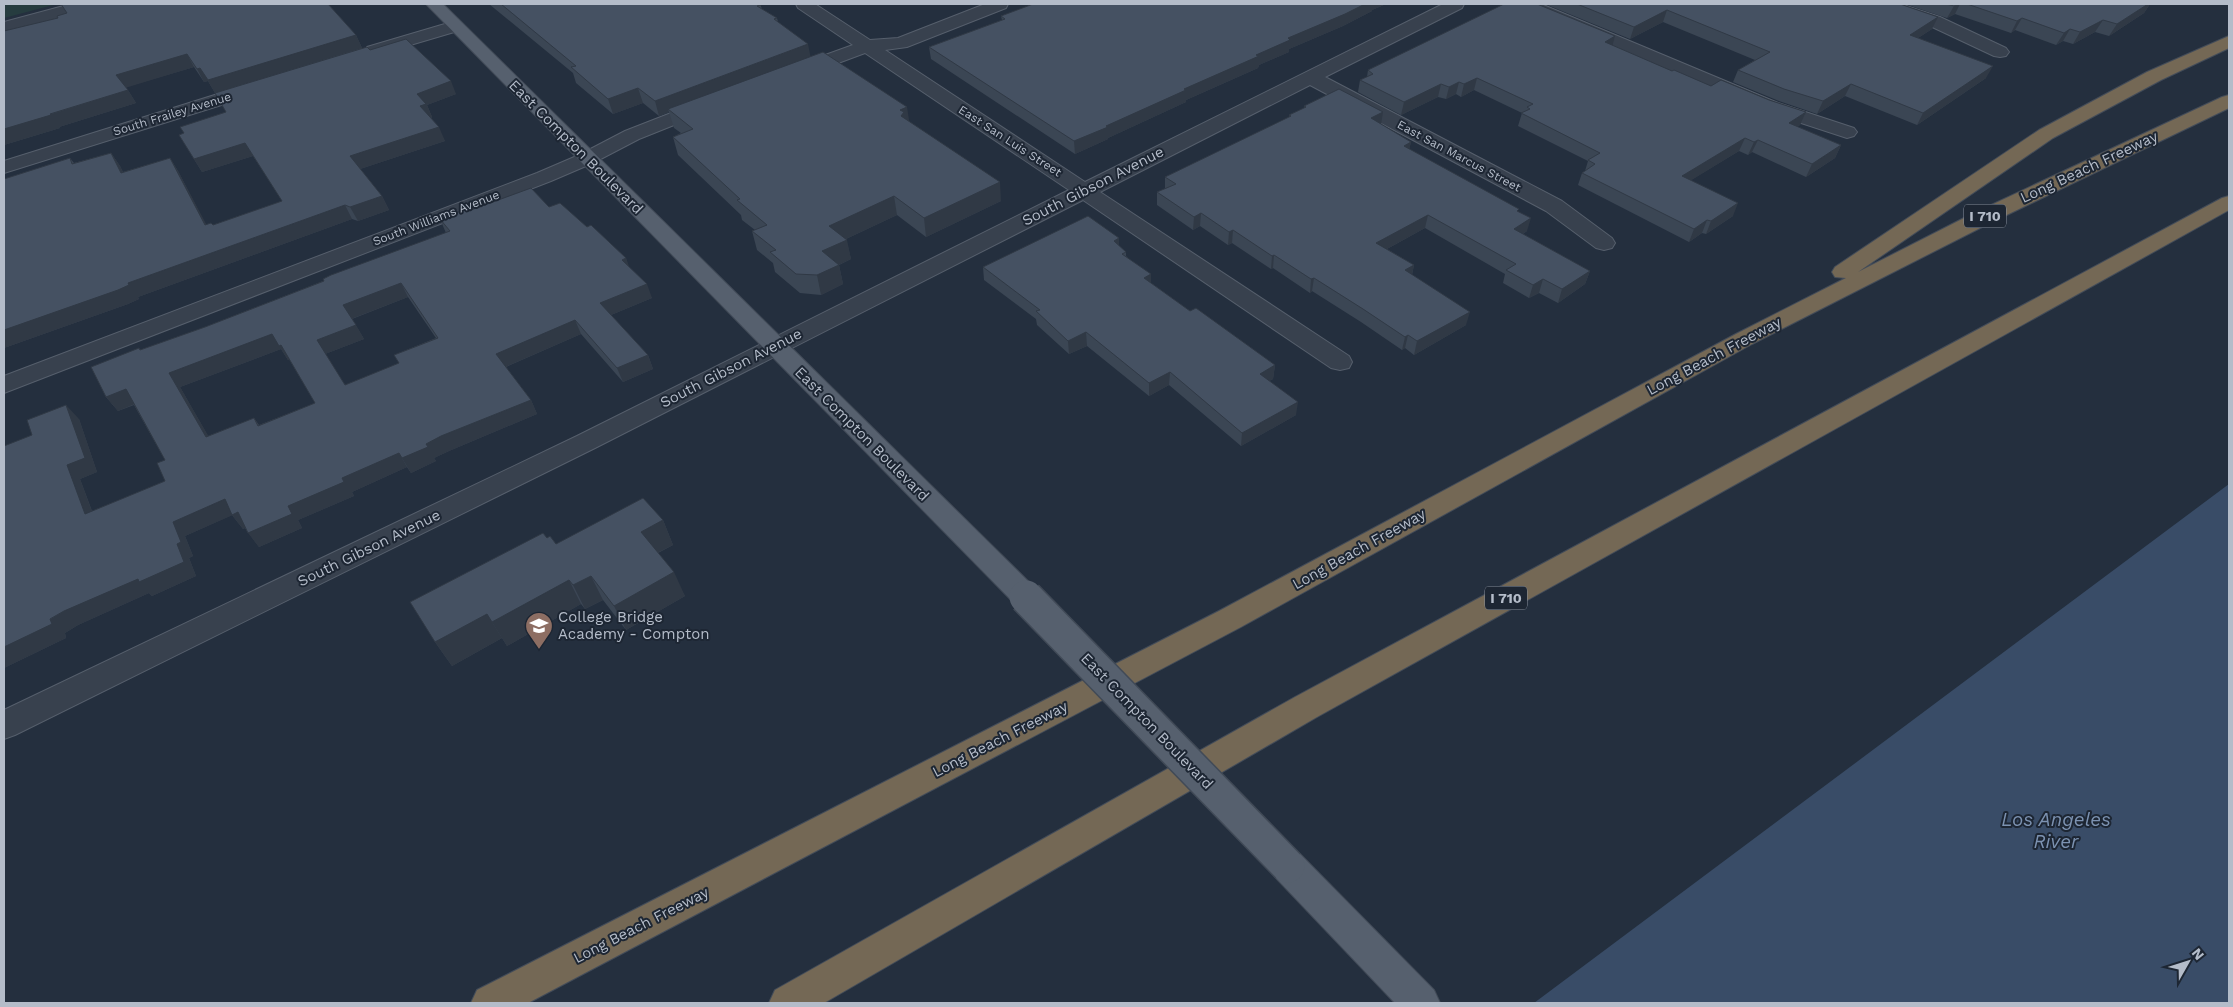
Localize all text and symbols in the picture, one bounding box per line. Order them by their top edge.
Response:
street label: East Compton Boulevard [505,76,647,218]
street label: South Frailey Avenue [111,89,233,139]
street label: East San Luis Street [956,102,1064,180]
street label: East San Marcus Street [1395,117,1523,195]
street label: Long Beach Freeway [2017,127,2161,207]
street label: South Gibson Avenue [1019,142,1167,230]
street label: South Williams Avenue [371,187,501,249]
road number: I 710 [1964,205,2006,228]
street label: Long Beach Freeway [1644,313,1784,399]
street label: South Gibson Avenue [657,324,805,412]
street label: East Compton Boulevard [791,363,933,505]
street label: Long Beach Freeway [1289,505,1429,593]
street label: South Gibson Avenue [295,506,443,590]
road number: I 710 [1485,586,1527,610]
place label: College Bridge Academy - Compton [558,608,709,643]
school or university icon: College Bridge Academy - Compton [524,611,554,650]
street label: East Compton Boulevard [1077,649,1217,793]
street label: Long Beach Freeway [929,697,1071,781]
water label: Los Angeles River [2001,808,2111,853]
street label: Long Beach Freeway [570,883,712,967]
north arrow [2163,937,2213,987]
text: N [2189,945,2208,963]

